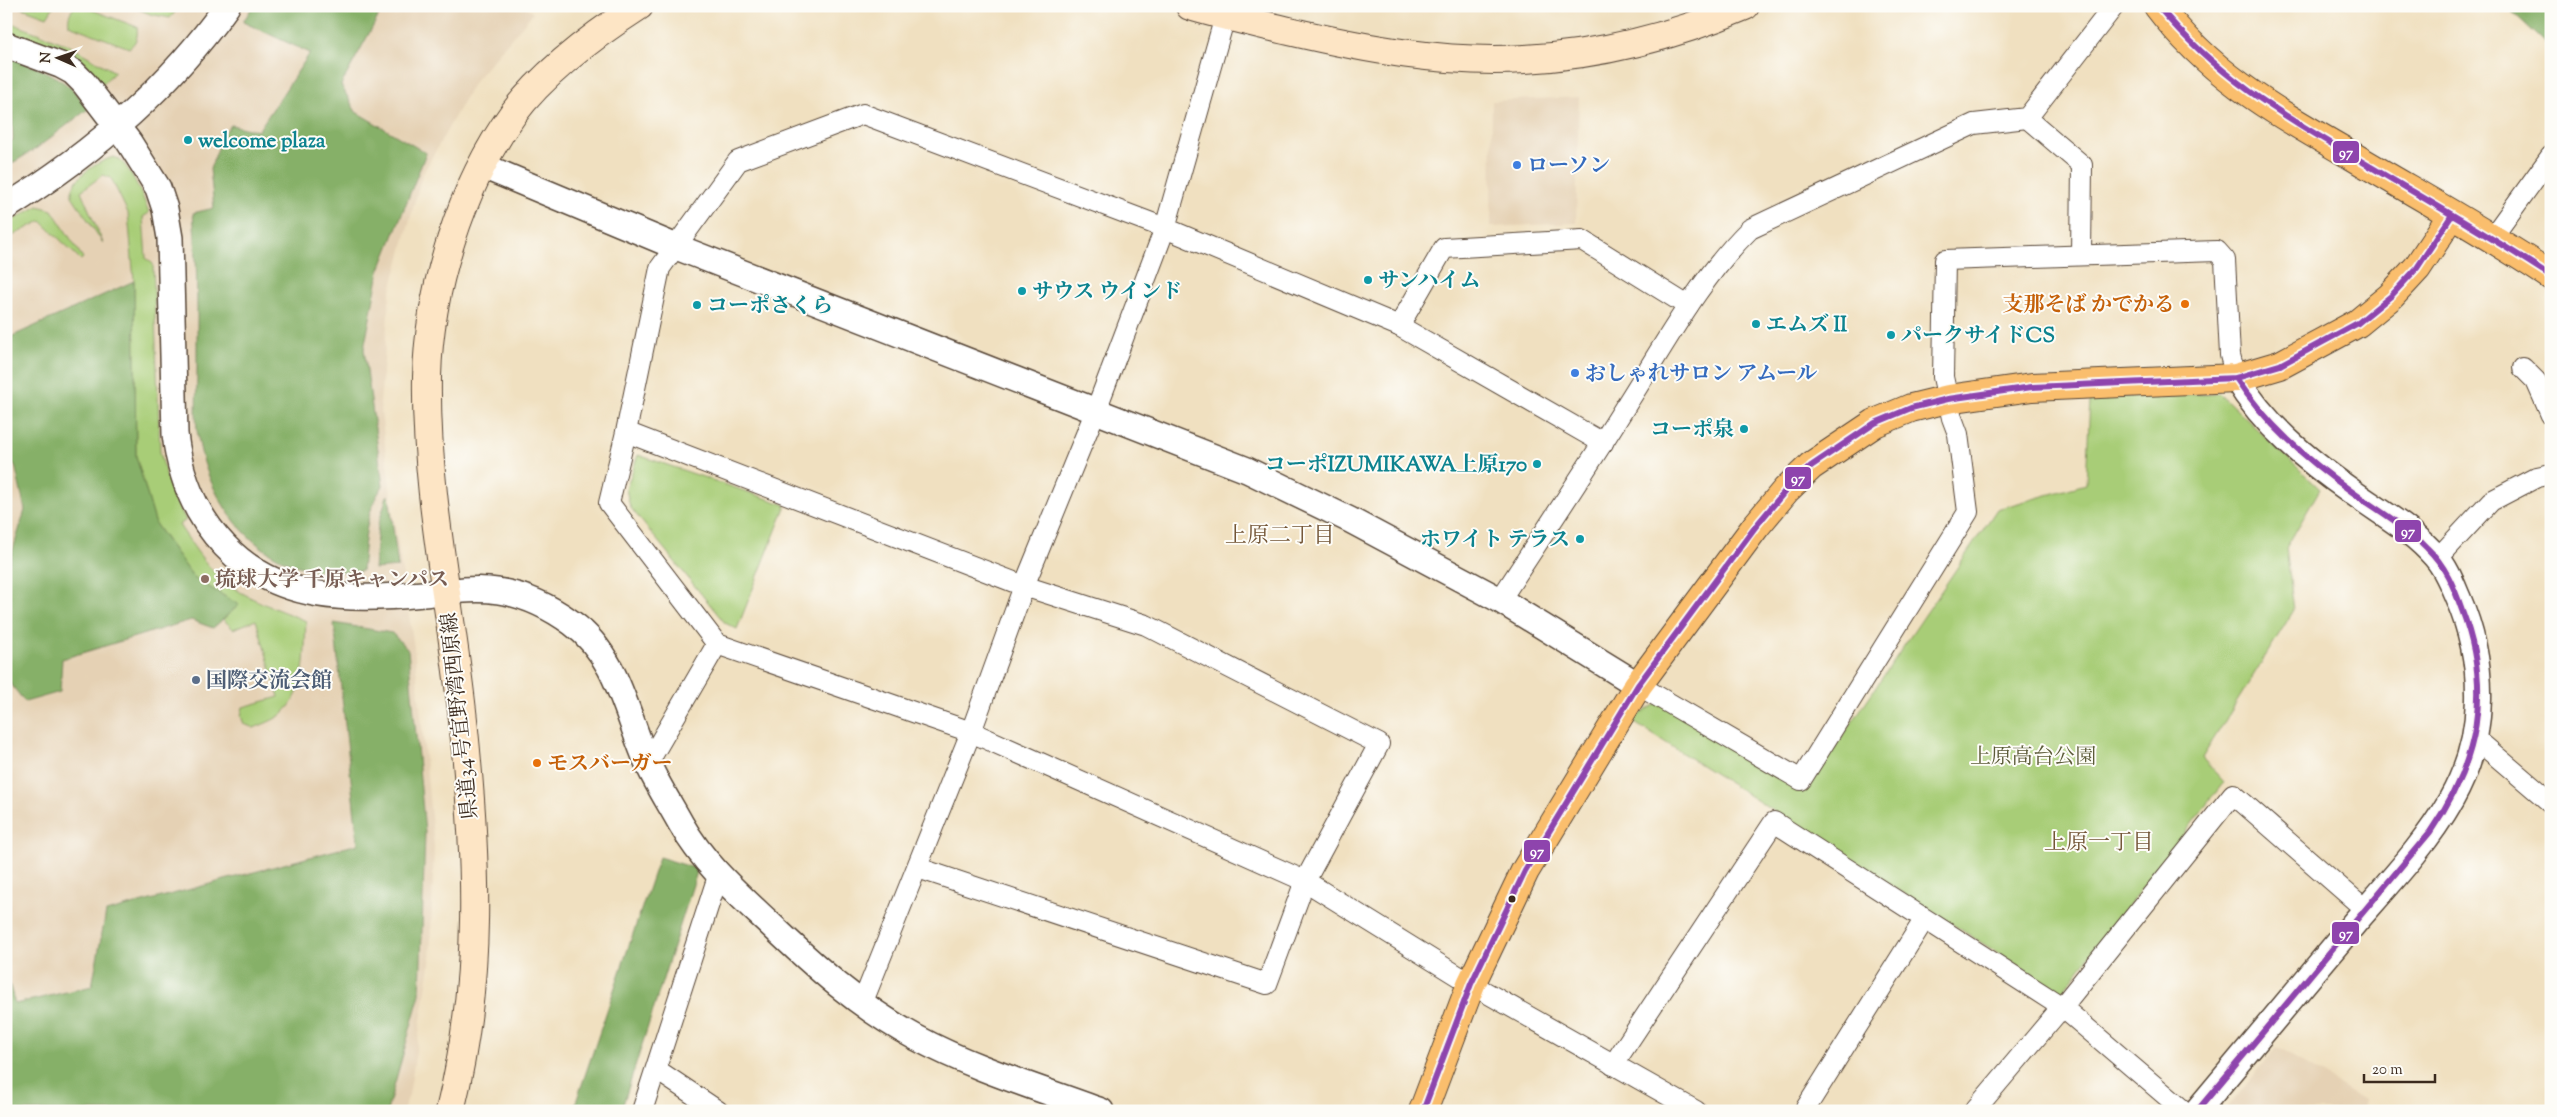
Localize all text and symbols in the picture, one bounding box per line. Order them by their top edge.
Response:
north arrow [32,32,82,82]
text: N [37,52,57,64]
place label: welcome plaza [198,127,326,157]
marker: welcome plaza [182,134,194,146]
line badge: 97 [2332,140,2360,164]
text: 97 [2339,144,2354,164]
place label: ローソン [1527,152,1610,182]
marker: ローソン [1511,159,1523,171]
place label: サンハイム [1378,267,1480,297]
marker: サンハイム [1362,274,1374,286]
place label: サウス ウインド [1032,278,1182,308]
marker: サウス ウインド [1016,285,1028,297]
place label: 支那そば かでかる [2003,291,2175,321]
place label: コーポさくら [707,292,833,322]
marker: 支那そば かでかる [2179,298,2191,310]
marker: コーポさくら [691,299,703,311]
place label: エムズ II [1766,311,1847,341]
marker: エムズ II [1750,318,1762,330]
place label: パークサイドCS [1901,322,2055,352]
marker: パークサイドCS [1885,329,1897,341]
place label: おしゃれサロン アムール [1585,360,1818,390]
marker: おしゃれサロン アムール [1569,367,1581,379]
place label: コーポ泉 [1650,416,1734,446]
marker: コーポ泉 [1738,423,1750,435]
place label: コーポIZUMIKAWA上原170 [1265,451,1527,481]
marker: コーポIZUMIKAWA上原170 [1531,458,1543,470]
line badge: 97 [1784,466,1812,490]
text: 97 [1791,470,1806,490]
line badge: 97 [2394,519,2422,543]
district label: 上原二丁目 [1225,521,1335,553]
text: 97 [2401,523,2416,543]
place label: ホワイト テラス [1420,526,1570,556]
marker: ホワイト テラス [1574,533,1586,545]
place label: 琉球大学 千原キャンパス [215,566,449,596]
marker: 琉球大学 千原キャンパス [199,573,211,585]
street label: 県道34号宜野湾西原線 [435,611,487,821]
place label: 国際交流会館 [206,667,332,697]
marker: 国際交流会館 [190,674,202,686]
park label: 上原高台公園 [1970,743,2096,773]
place label: モスバーガー [547,750,673,780]
marker: モスバーガー [531,757,543,769]
district label: 上原一丁目 [2044,828,2154,860]
line badge: 97 [1523,839,1551,863]
text: 97 [1530,843,1545,863]
unlabelled marker [1507,894,1517,904]
line badge: 97 [2331,921,2360,945]
text: 97 [2339,925,2354,945]
scale bar [2364,1052,2436,1084]
text: 20 m [2372,1060,2403,1081]

